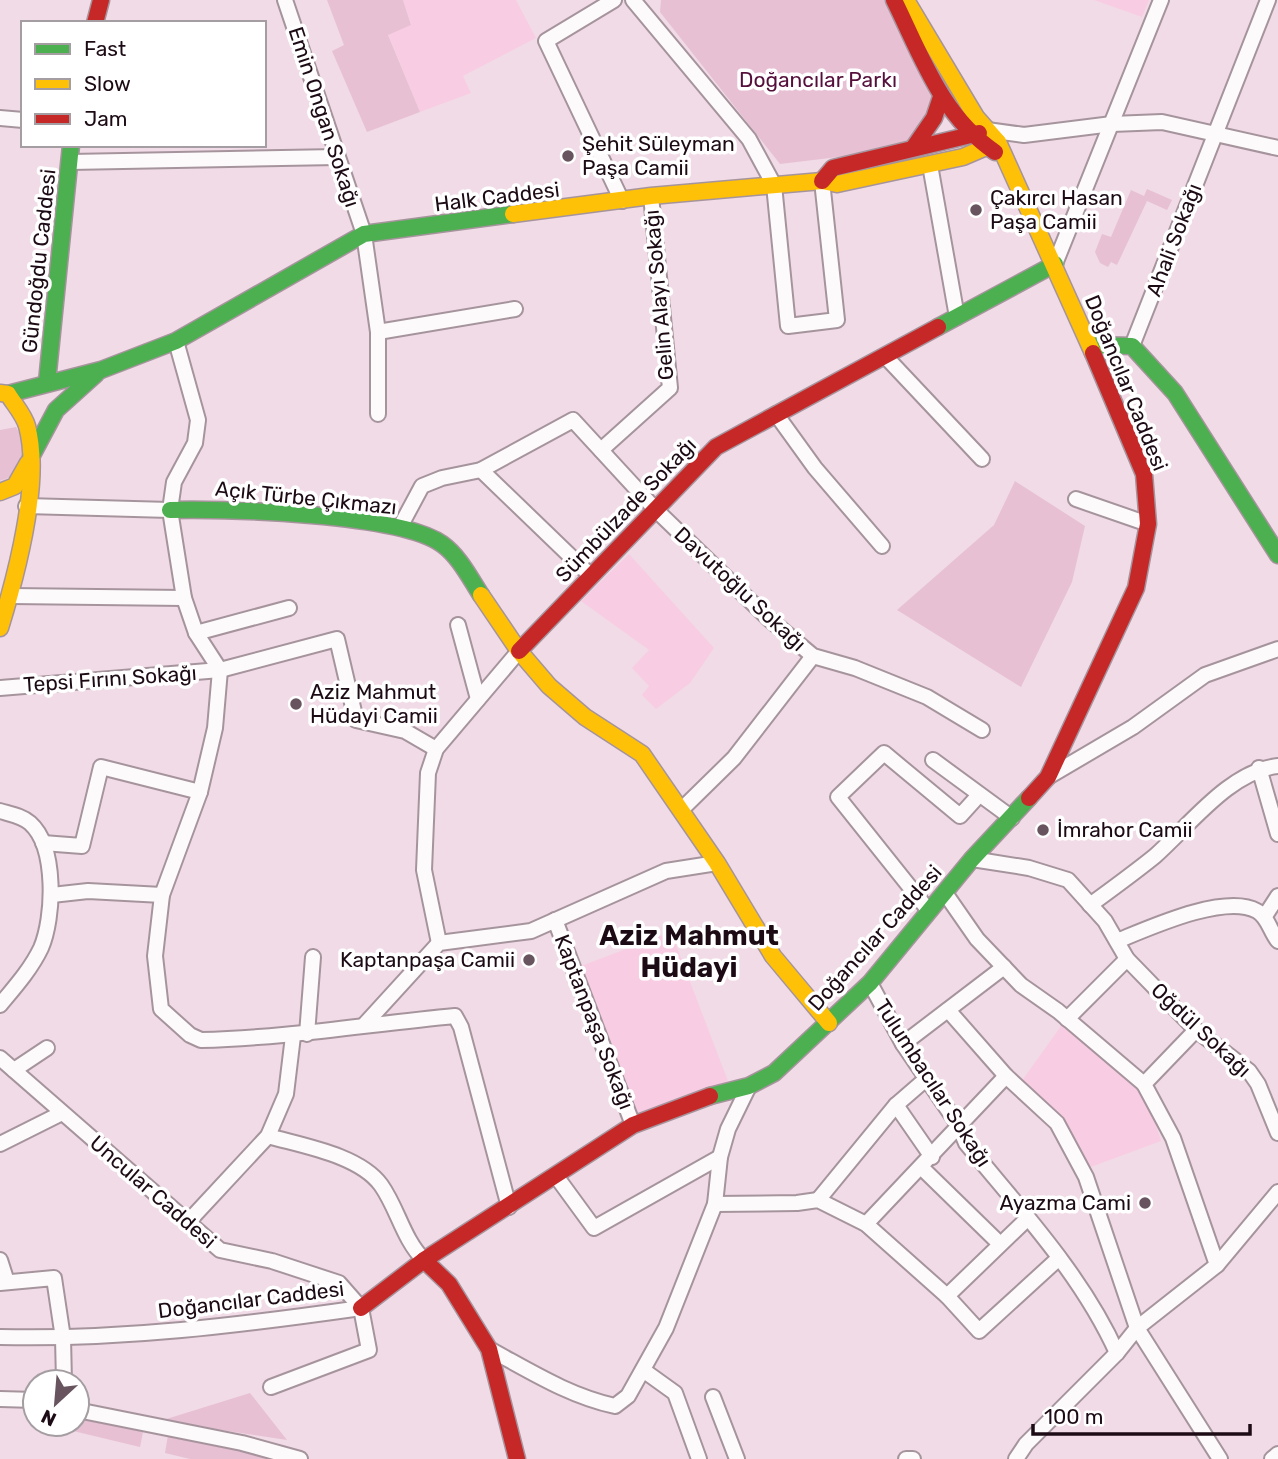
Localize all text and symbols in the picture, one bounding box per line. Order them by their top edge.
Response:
legend [21,21,266,147]
street label: Emin Ongan Sokağı [284,23,365,210]
text: Fast [84,36,126,61]
park label: Doğancılar Parkı [739,67,897,92]
text: Slow [84,71,131,96]
text: Jam [84,106,128,131]
place label: Şehit Süleyman Paşa Camii [582,131,735,180]
marker: Şehit Süleyman Paşa Camii [560,148,576,164]
street label: Gündoğdu Caddesi [16,168,61,354]
street label: Halk Caddesi [433,176,561,217]
street label: Ahali Sokağı [1141,180,1206,300]
place label: Çakırcı Hasan Paşa Camii [990,185,1123,234]
marker: Çakırcı Hasan Paşa Camii [968,202,984,218]
street label: Gelin Alayı Sokağı [639,209,678,381]
street label: Doğancılar Caddesi [1080,291,1173,474]
street label: Sümbülzade Sokağı [550,432,701,587]
street label: Açık Türbe Çıkmazı [214,476,398,519]
street label: Davutoğlu Sokağı [669,521,811,656]
street label: Tepsi Fırını Sokağı [22,660,198,697]
place label: Aziz Mahmut Hüdayi Camii [310,679,438,728]
marker: Aziz Mahmut Hüdayi Camii [288,696,304,712]
place label: İmrahor Camii [1057,817,1193,842]
marker: İmrahor Camii [1035,822,1051,838]
street label: Doğancılar Caddesi [803,860,947,1016]
district label: Aziz Mahmut Hüdayi [599,919,779,984]
street label: Kaptanpaşa Sokağı [550,931,639,1113]
place label: Kaptanpaşa Camii [340,947,515,972]
marker: Kaptanpaşa Camii [521,952,537,968]
street label: Oğdül Sokağı [1146,977,1256,1082]
street label: Tulumbacılar Sokağı [870,994,997,1171]
street label: Uncular Caddesi [85,1130,222,1253]
place label: Ayazma Cami [999,1190,1131,1215]
marker: Ayazma Cami [1137,1195,1153,1211]
street label: Doğancılar Caddesi [156,1276,346,1323]
north arrow [21,1368,91,1438]
scale bar [1033,1392,1250,1436]
text: N [38,1404,60,1431]
text: 100 m [1044,1404,1103,1429]

